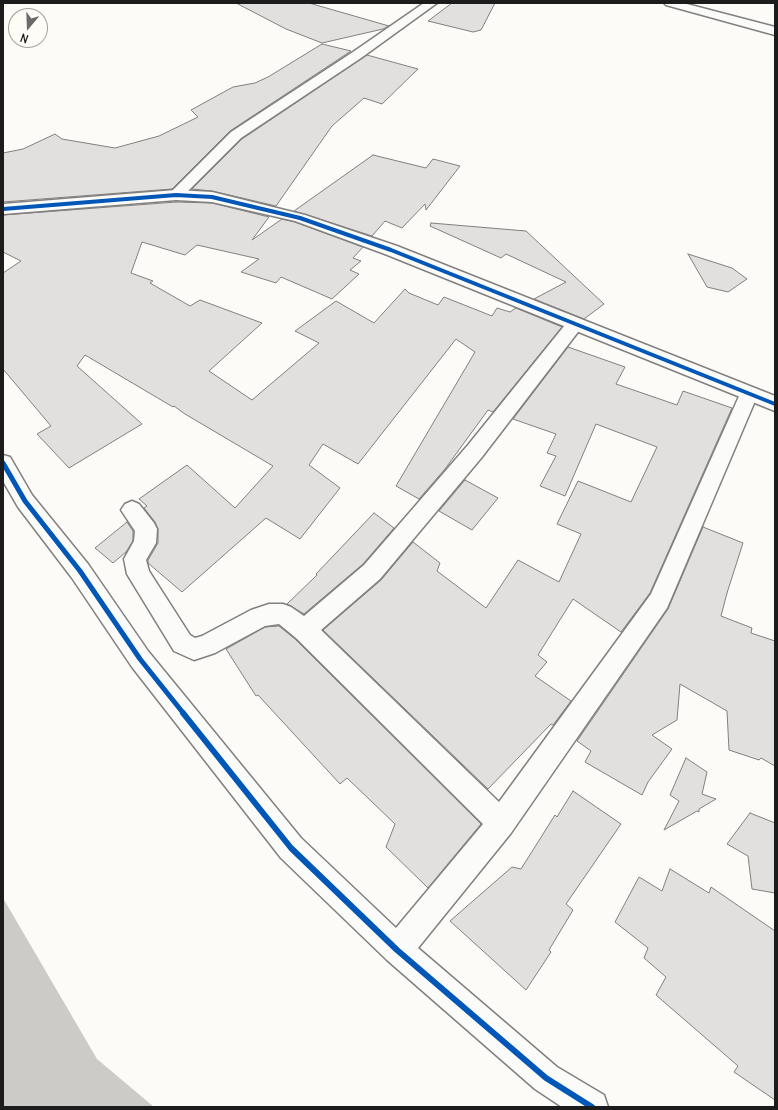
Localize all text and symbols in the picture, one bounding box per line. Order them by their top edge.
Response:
north arrow [8,8,48,48]
text: N [19,31,30,46]

